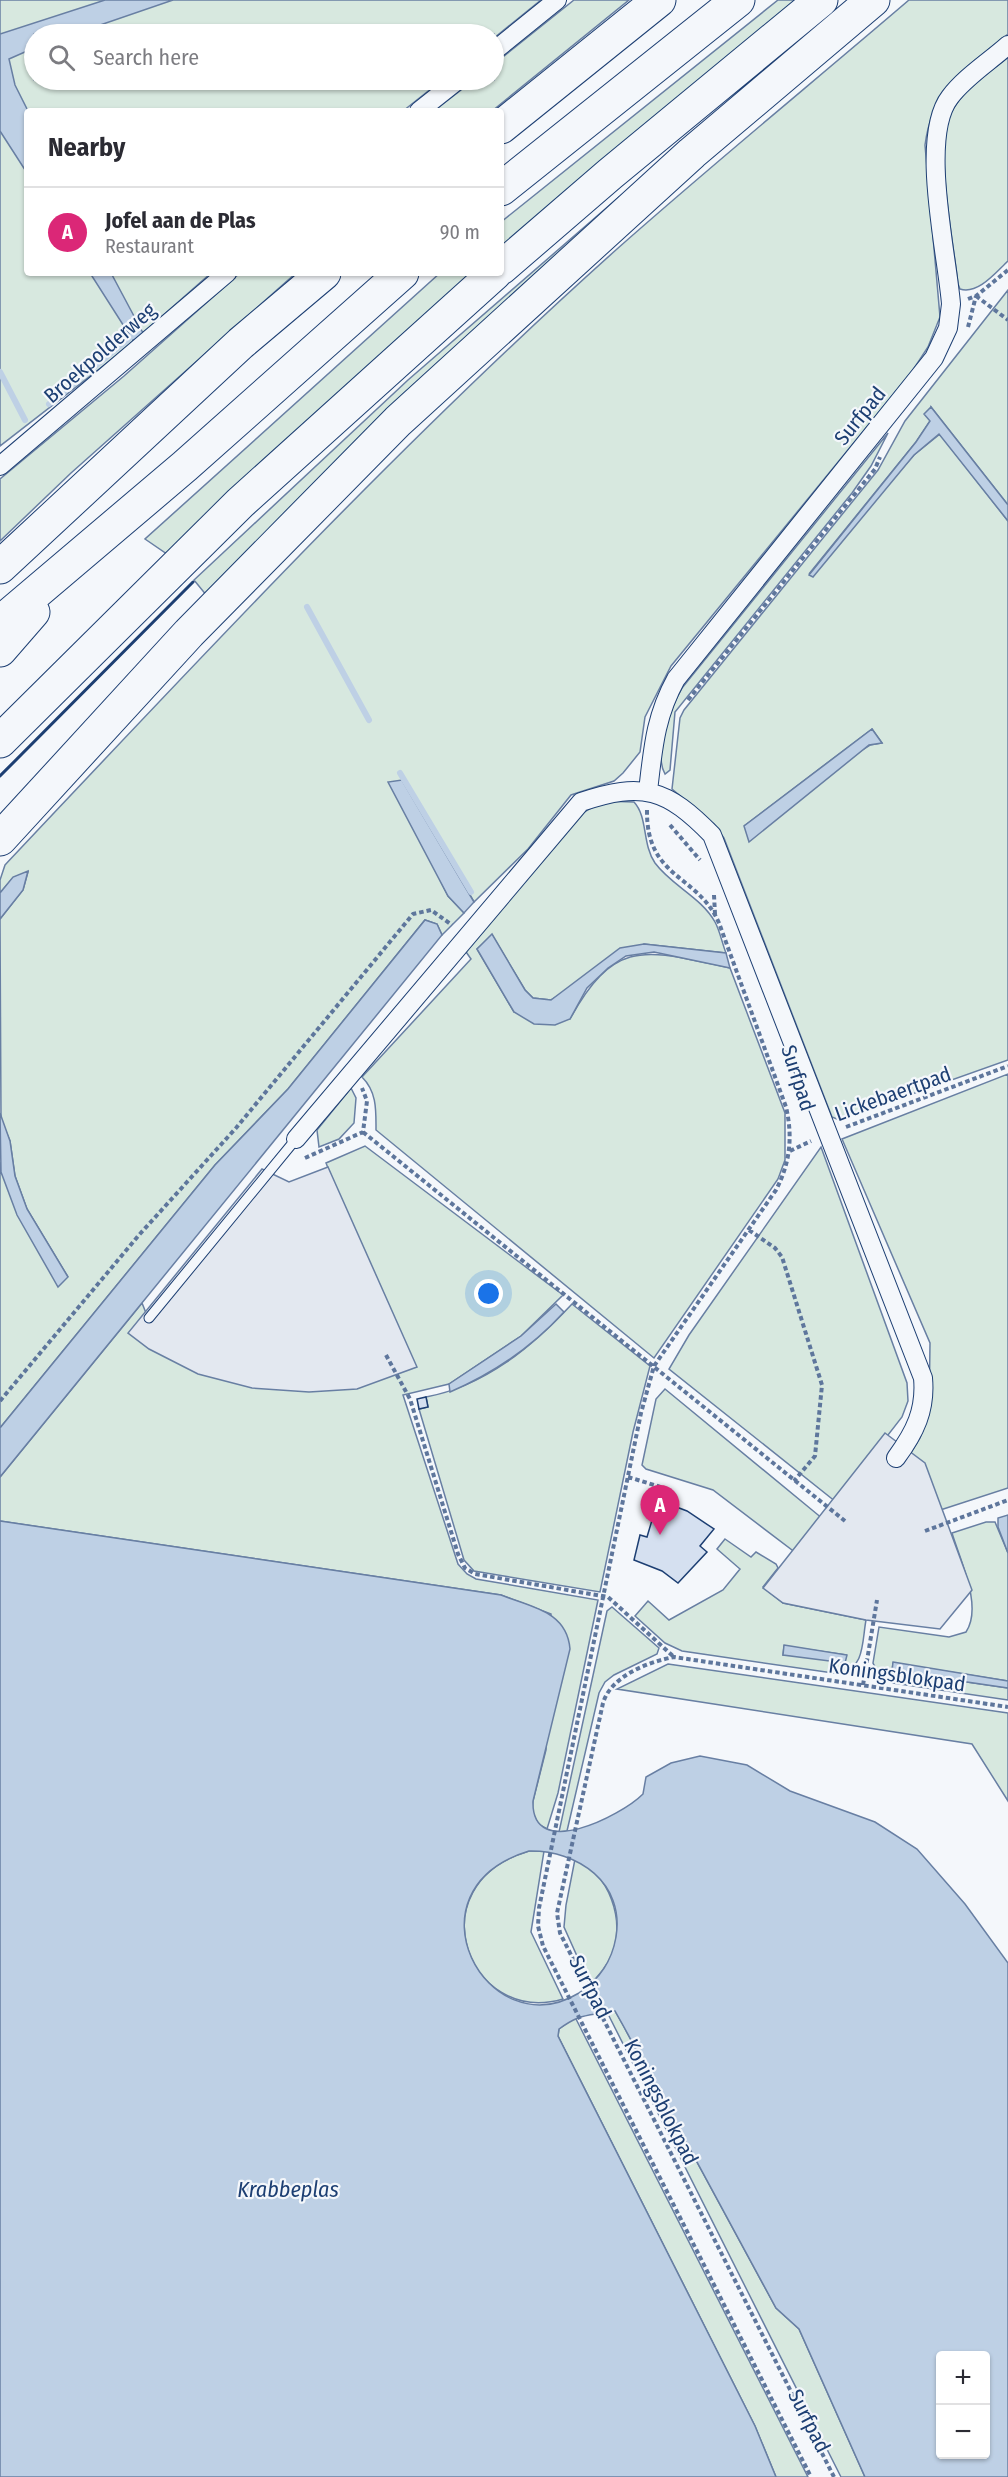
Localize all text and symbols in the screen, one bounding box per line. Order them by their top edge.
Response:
search box [24,24,504,90]
icon: search [45,41,78,74]
text: Search here [93,44,199,71]
text: Nearby [48,132,125,163]
text: Jofel aan de Plas [105,207,256,234]
text: A [62,220,73,244]
text: 90 m [440,220,480,244]
text: Restaurant [105,234,194,258]
street label: Broekpolderweg [39,297,161,409]
street label: Surfpad [829,382,891,450]
street label: Surfpad [775,1042,821,1114]
street label: Lickebaertpad [831,1061,955,1127]
your location [474,1279,503,1308]
pin: A [640,1486,680,1535]
street label: Koningsblokpad [827,1653,967,1697]
street label: Surfpad [563,1951,617,2023]
street label: Koningsblokpad [618,2035,704,2169]
water label: Krabbeplas [237,2176,339,2203]
map controls [936,2351,990,2459]
button: + [936,2351,990,2405]
street label: Surfpad [782,2385,836,2457]
button: − [936,2405,990,2459]

